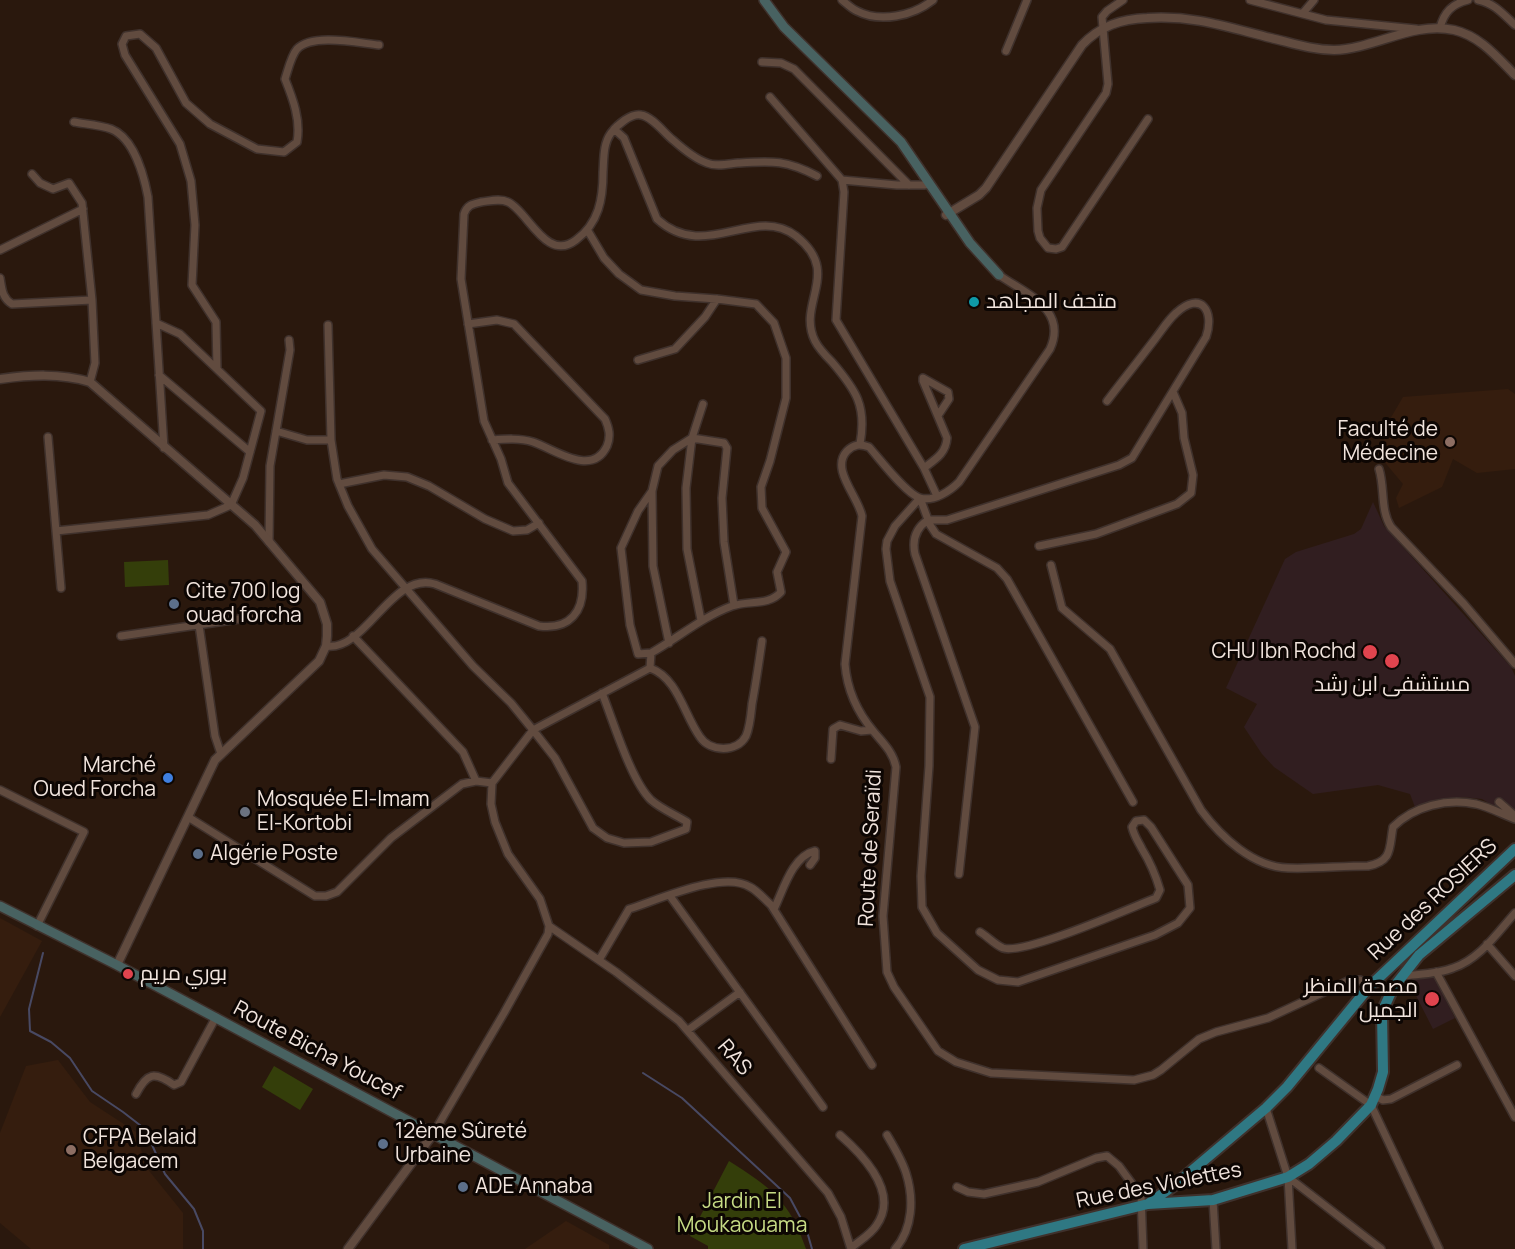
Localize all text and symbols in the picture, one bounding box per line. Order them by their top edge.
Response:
place label: متحف المجاهد [986,289,1117,315]
marker: متحف المجاهد [967,295,981,309]
place label: Faculté de Médecine [1338,417,1438,467]
marker: Faculté de Médecine [1443,435,1457,449]
place label: Cite 700 log ouad forcha [186,579,302,629]
marker: Cite 700 log ouad forcha [167,597,181,611]
place label: CHU Ibn Rochd [1211,639,1356,665]
marker: CHU Ibn Rochd [1361,643,1379,661]
marker: مستشفى ابن رشد [1383,652,1401,670]
place label: مستشفى ابن رشد [1314,672,1470,698]
place label: Marché Oued Forcha [34,753,156,803]
street label: Route de Seraïdi [854,769,888,927]
marker: Marché Oued Forcha [161,771,175,785]
place label: Mosquée El-Imam El-Kortobi [257,787,430,837]
marker: Mosquée El-Imam El-Kortobi [238,805,252,819]
street label: Rue des ROSIERS [1363,834,1503,966]
place label: Algérie Poste [210,841,338,867]
marker: Algérie Poste [191,847,205,861]
place label: بوري مريم [140,961,227,987]
marker: بوري مريم [121,967,135,981]
place label: مصحة المنظر الجميل [1304,974,1418,1024]
marker: مصحة المنظر الجميل [1423,990,1441,1008]
street label: Route Bicha Youcef [229,996,405,1106]
street label: RAS [712,1035,756,1081]
place label: 12ème Sûreté Urbaine [395,1119,527,1169]
place label: CFPA Belaid Belgacem [83,1125,197,1175]
marker: 12ème Sûreté Urbaine [376,1137,390,1151]
marker: CFPA Belaid Belgacem [64,1143,78,1157]
street label: Rue des Violettes [1074,1158,1244,1214]
place label: ADE Annaba [475,1174,593,1200]
marker: ADE Annaba [456,1180,470,1194]
park label: Jardin El Moukaouama [677,1189,807,1239]

